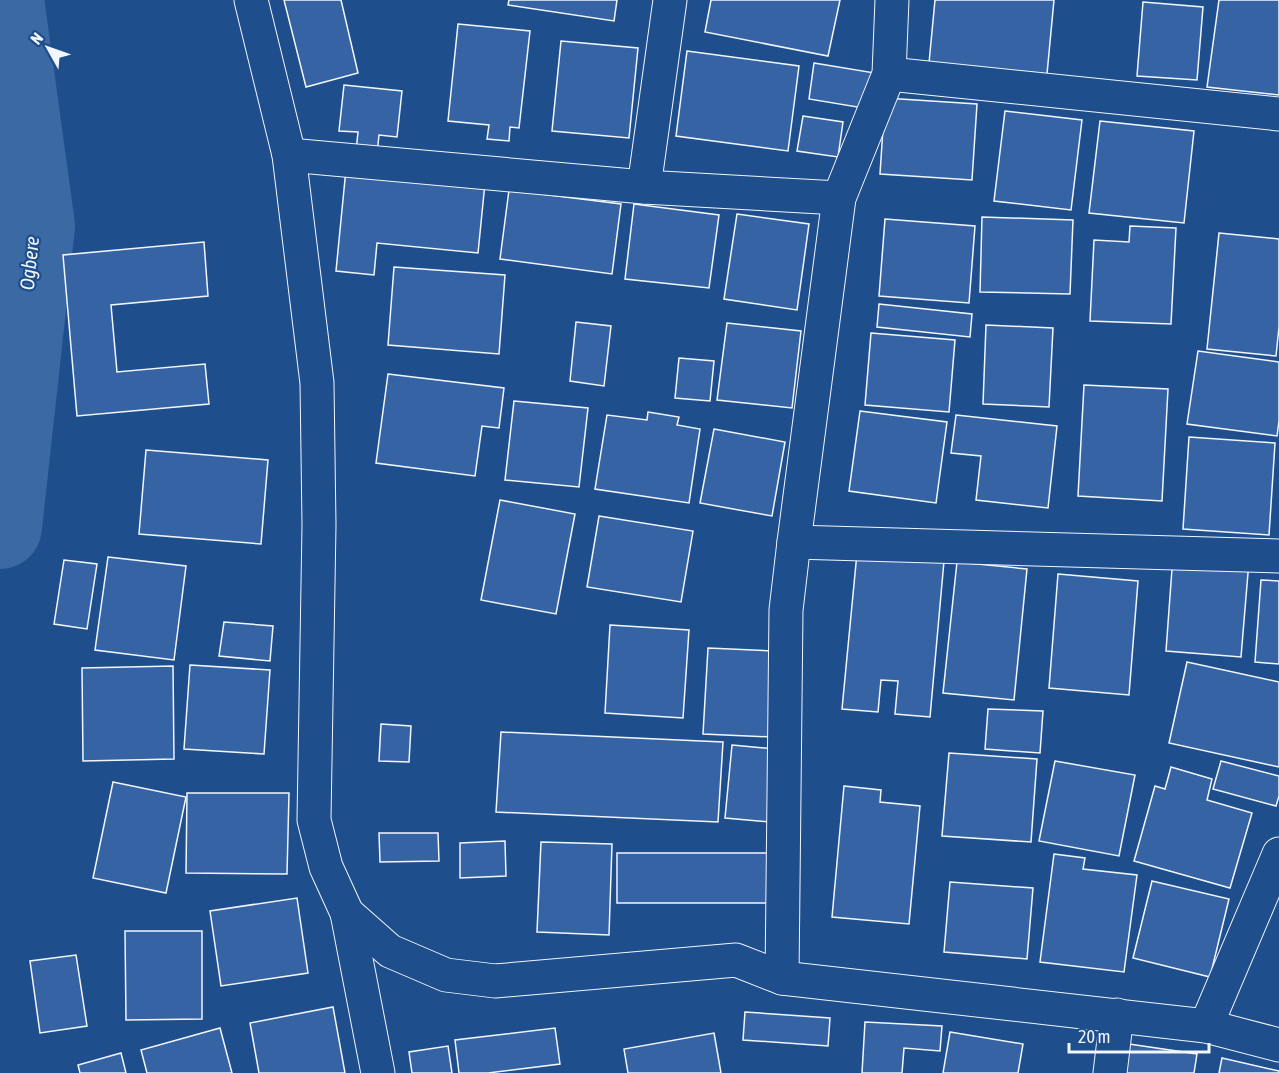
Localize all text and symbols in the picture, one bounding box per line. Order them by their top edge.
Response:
north arrow [18,18,78,78]
text: N [27,29,46,48]
water label: Ogbere [15,235,43,291]
scale bar [1069,1016,1208,1054]
text: 20 m [1078,1026,1110,1047]

